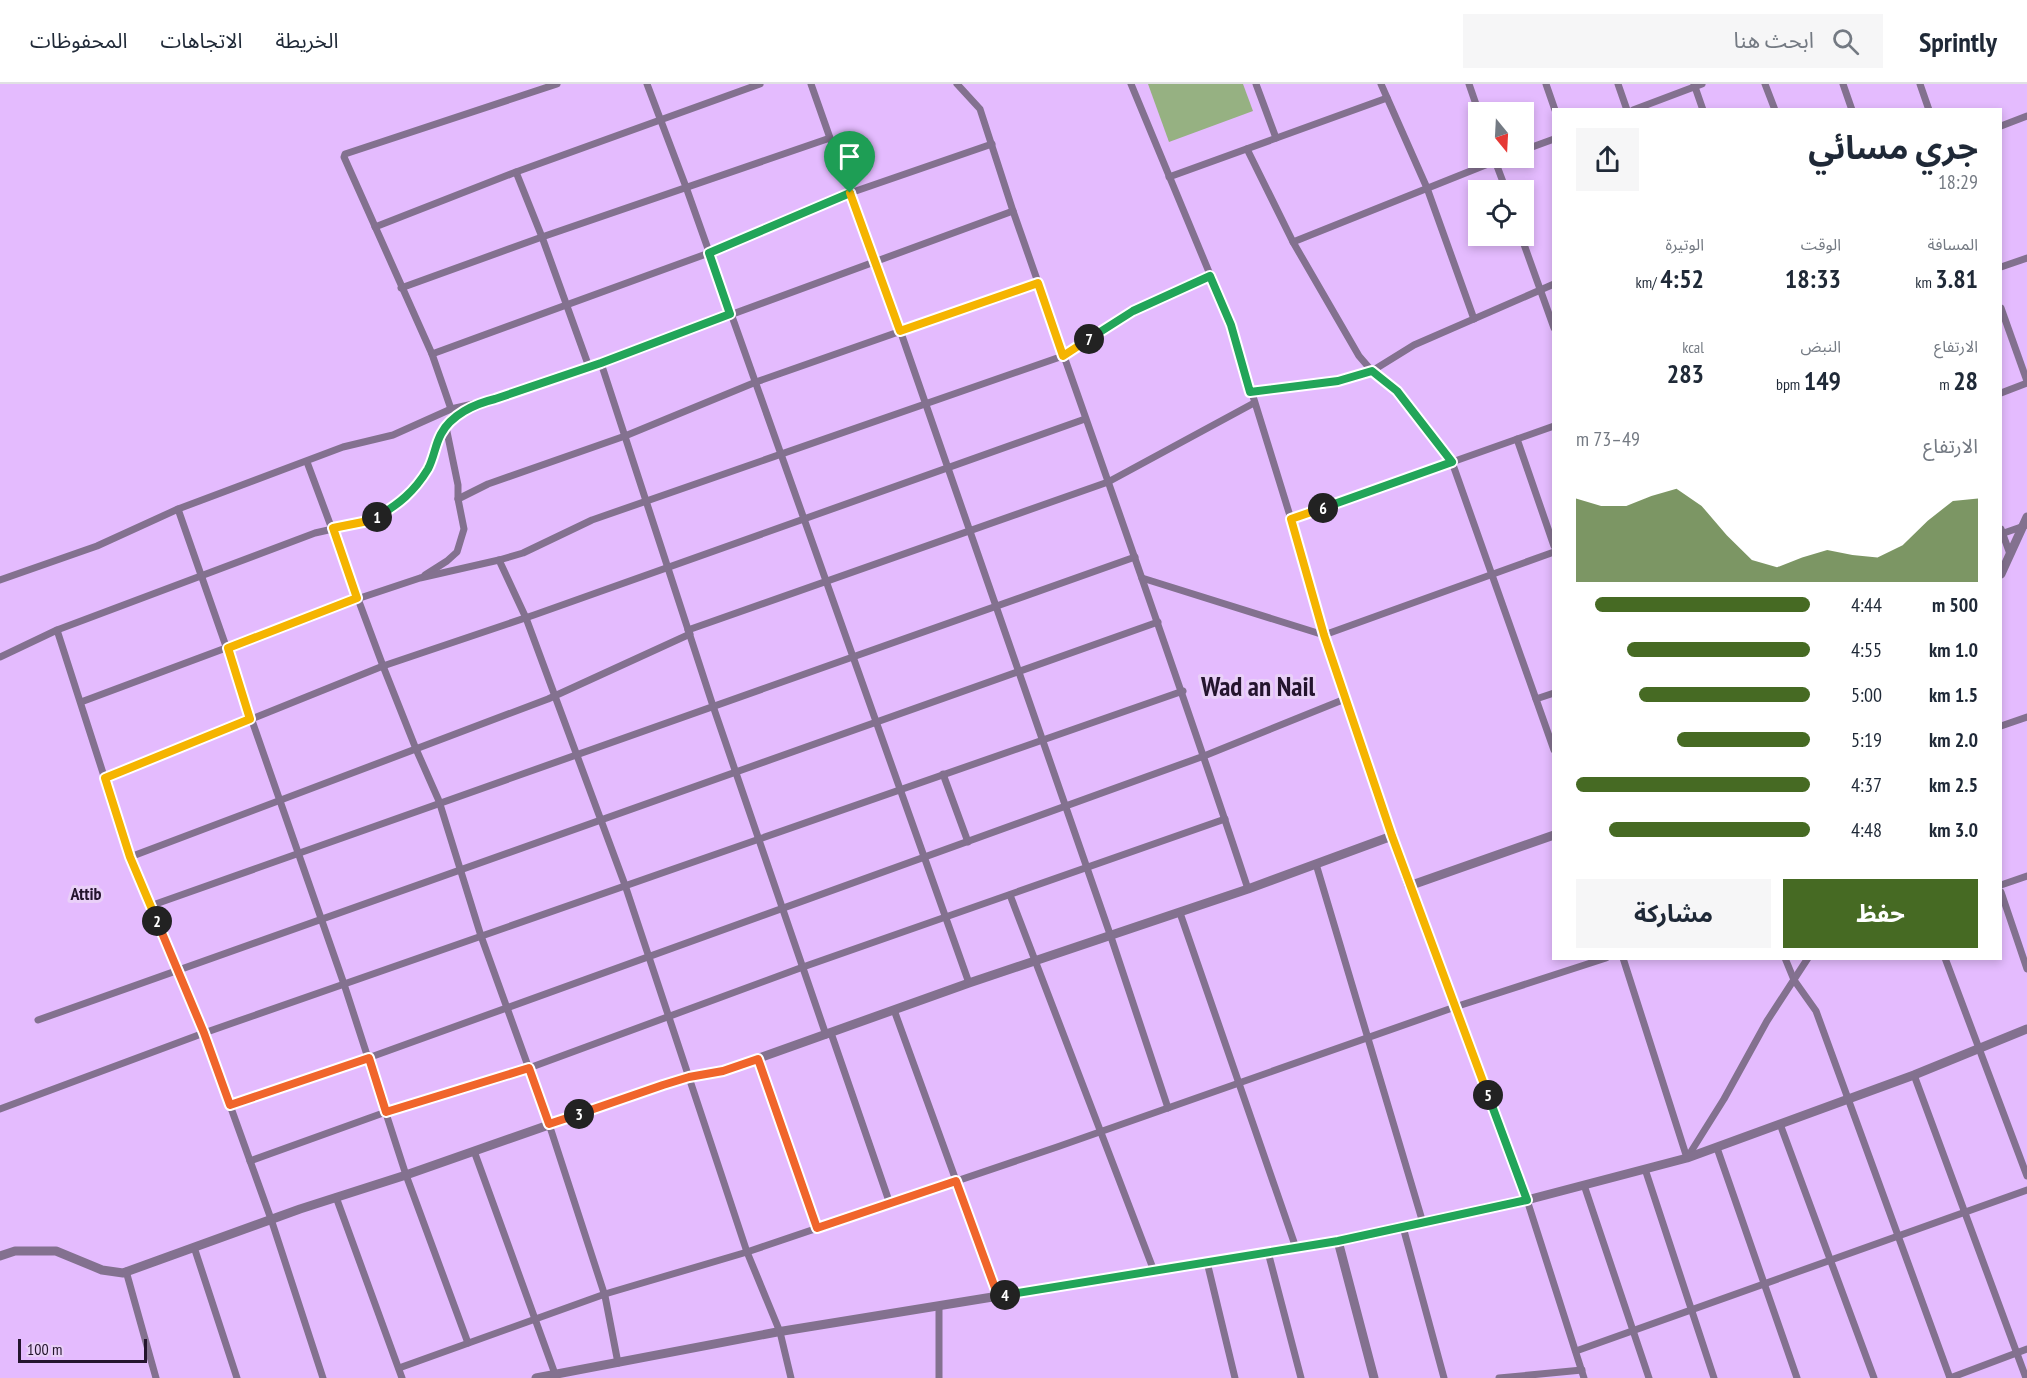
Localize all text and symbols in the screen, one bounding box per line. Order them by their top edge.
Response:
search box [1463,14,1883,68]
text: Sprintly [1919,23,1997,60]
icon: search [1829,25,1862,58]
text: ابحث هنا [1733,26,1814,54]
text: المحفوظات [30,27,127,54]
text: الاتجاهات [160,27,242,54]
text: الخريطة [275,27,338,54]
north arrow [1468,102,1534,168]
map controls [1468,102,1534,246]
text: جري مسائي [1808,125,1978,168]
button: share [1576,128,1639,191]
pin [824,131,875,193]
icon: arrive [833,140,866,173]
text: 18:29 [1938,169,1978,195]
button: locate [1468,180,1534,246]
text: الوتيرة [1666,234,1704,254]
text: الوقت [1801,234,1841,254]
text: المسافة [1928,234,1978,254]
text: 4:52 [1660,262,1704,295]
text: 18:33 [1785,262,1841,295]
text: 3.81 [1935,262,1978,295]
text: /km [1635,272,1660,292]
text: km [1915,272,1935,292]
pin: 7 [1074,324,1104,354]
text: 7 [1085,329,1093,349]
text: النبض [1800,336,1841,356]
text: الارتفاع [1934,336,1978,356]
text: kcal [1682,337,1704,357]
text: 283 [1667,357,1704,390]
text: 149 [1804,364,1841,397]
text: 28 [1953,364,1978,397]
text: bpm [1776,374,1804,394]
text: m [1939,374,1953,394]
text: 49–73 m [1576,426,1640,452]
text: الارتفاع [1923,433,1978,459]
pin: 6 [1308,493,1338,523]
text: 6 [1319,498,1327,518]
pin: 1 [362,502,392,532]
text: 1 [373,507,381,527]
text: 4:44 [1851,592,1882,618]
text: 500 m [1932,592,1978,618]
text: 4:55 [1851,637,1882,663]
text: 1.0 km [1929,637,1978,663]
district label: Wad an Nail [1200,669,1315,703]
text: 5:00 [1851,682,1882,708]
text: 1.5 km [1929,682,1978,708]
text: 5:19 [1851,727,1882,753]
text: 2.0 km [1929,727,1978,753]
text: 4:37 [1851,772,1882,798]
text: 2.5 km [1929,772,1978,798]
text: 4:48 [1851,817,1882,843]
text: 3.0 km [1929,817,1978,843]
button: مشاركة [1576,879,1771,948]
button: حفظ [1783,879,1978,948]
district label: Attib [70,882,102,905]
pin: 2 [142,906,172,936]
text: 2 [153,911,161,931]
pin: 5 [1473,1080,1503,1110]
text: 5 [1484,1085,1492,1105]
pin: 3 [564,1099,594,1129]
text: 3 [575,1104,583,1124]
pin: 4 [990,1280,1020,1310]
text: 4 [1001,1285,1009,1305]
scale bar [18,1336,147,1364]
text: 100 m [27,1339,62,1359]

